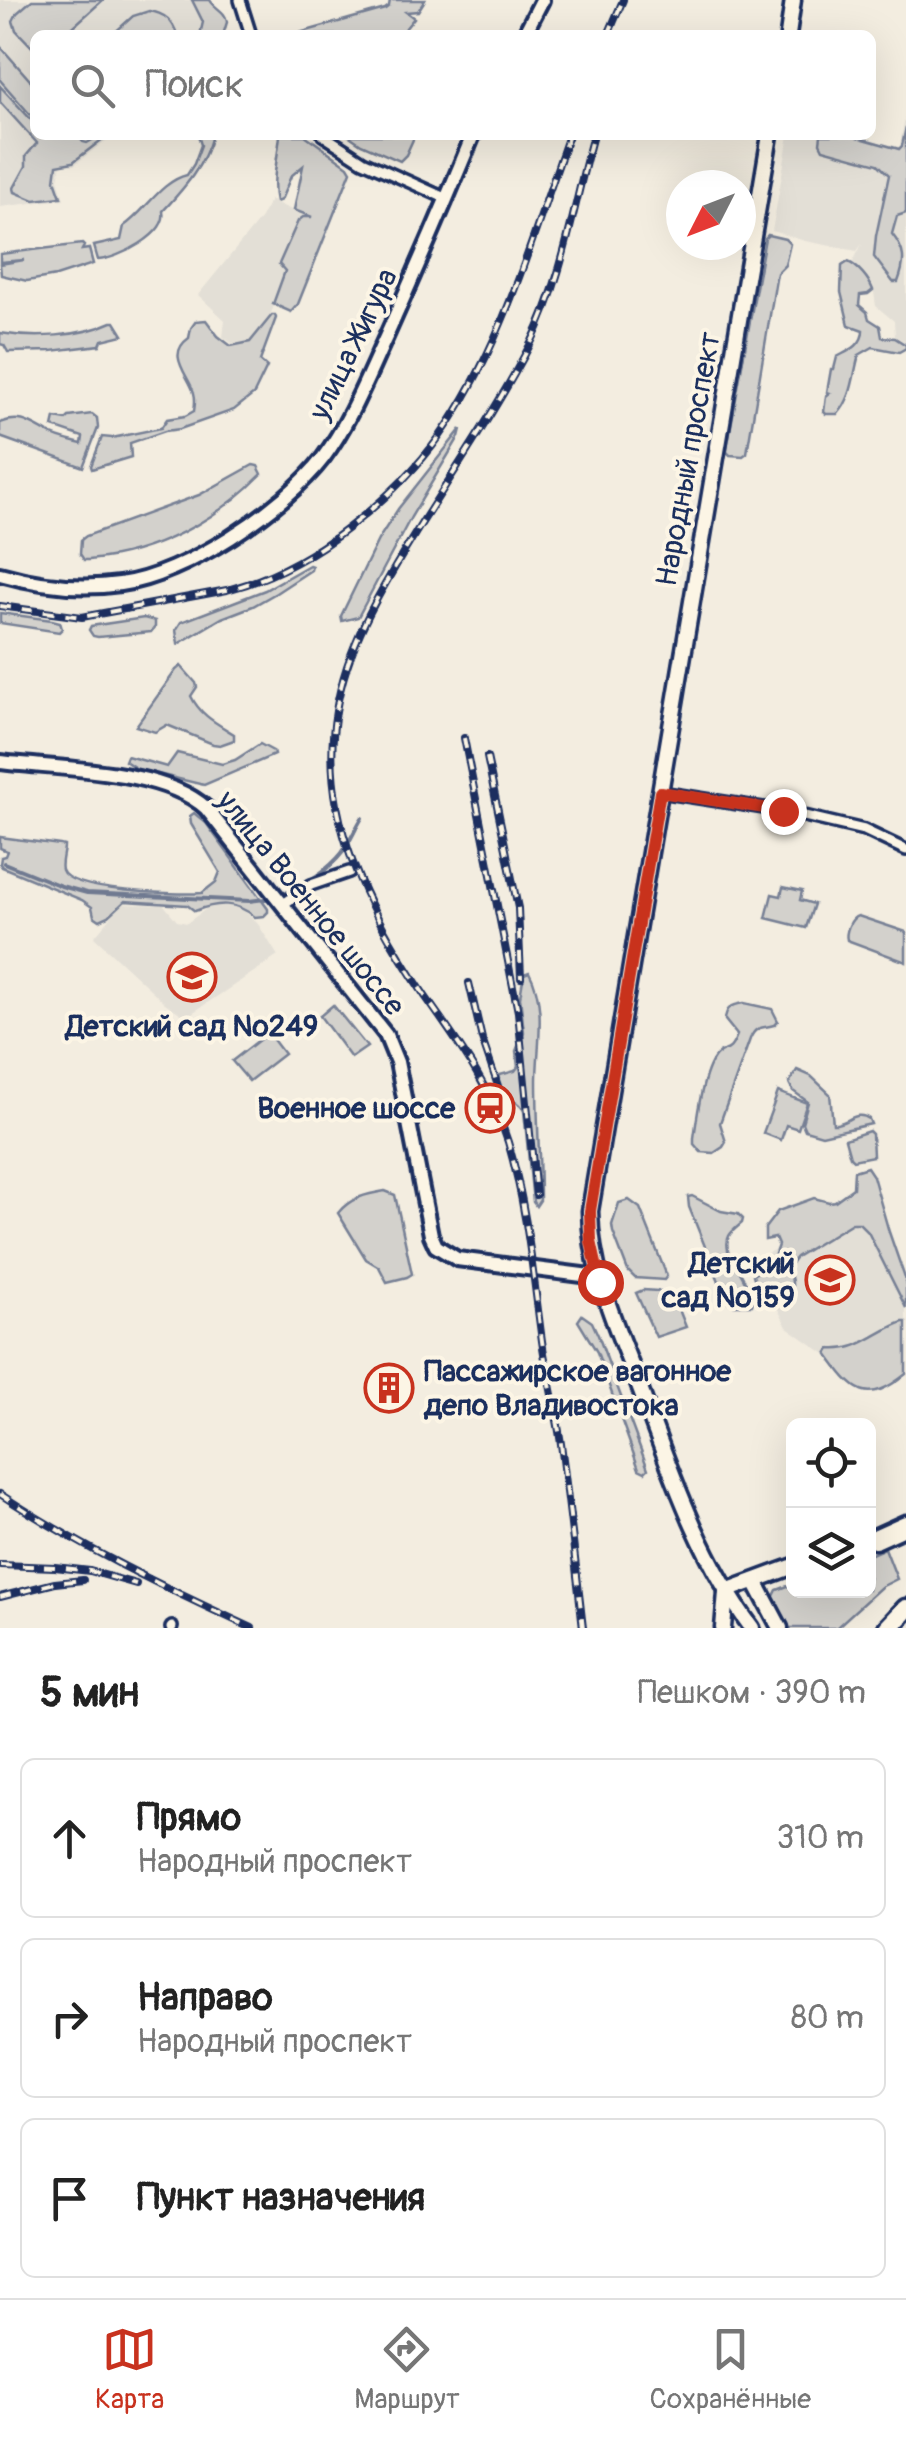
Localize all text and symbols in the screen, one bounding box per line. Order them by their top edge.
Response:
search box [30,30,876,140]
icon: search [65,58,120,113]
text: Поиск [145,61,244,109]
north arrow [666,170,756,260]
street label: улица Жигура [300,263,406,427]
street label: Народный проспект [648,329,729,589]
street label: улица Военное шоссе [208,782,413,1024]
route end [761,789,807,835]
school or university icon: Детский сад №249 [166,951,218,1003]
place label: Детский сад №249 [64,1008,318,1045]
station icon: Военное шоссе [464,1082,516,1134]
place label: Военное шоссе [257,1090,456,1127]
place label: Детский сад №159 [660,1245,795,1316]
school or university icon: Детский сад №159 [804,1254,856,1306]
route start [578,1260,624,1306]
place label: Пассажирское вагонное депо Владивостока [423,1353,732,1424]
building icon: Пассажирское вагонное депо Владивостока [363,1362,415,1414]
map controls [786,1418,876,1598]
button: locate [786,1418,876,1508]
button: layers [786,1508,876,1598]
text: 5 мин [40,1667,139,1719]
text: Пешком · 390 m [638,1673,866,1713]
text: Прямо [137,1794,241,1842]
icon: ahead [42,1811,97,1866]
text: 310 m [776,1818,864,1858]
text: Народный проспект [137,1842,412,1882]
text: Направо [137,1974,273,2022]
icon: right [42,1991,97,2046]
text: 80 m [791,1998,864,2038]
text: Народный проспект [137,2022,412,2062]
icon: arrive [42,2171,97,2226]
text: Пункт назначения [137,2174,425,2222]
tab: Карта [95,2322,164,2417]
tab: Маршрут [354,2322,460,2417]
tab: Сохранённые [650,2322,811,2417]

